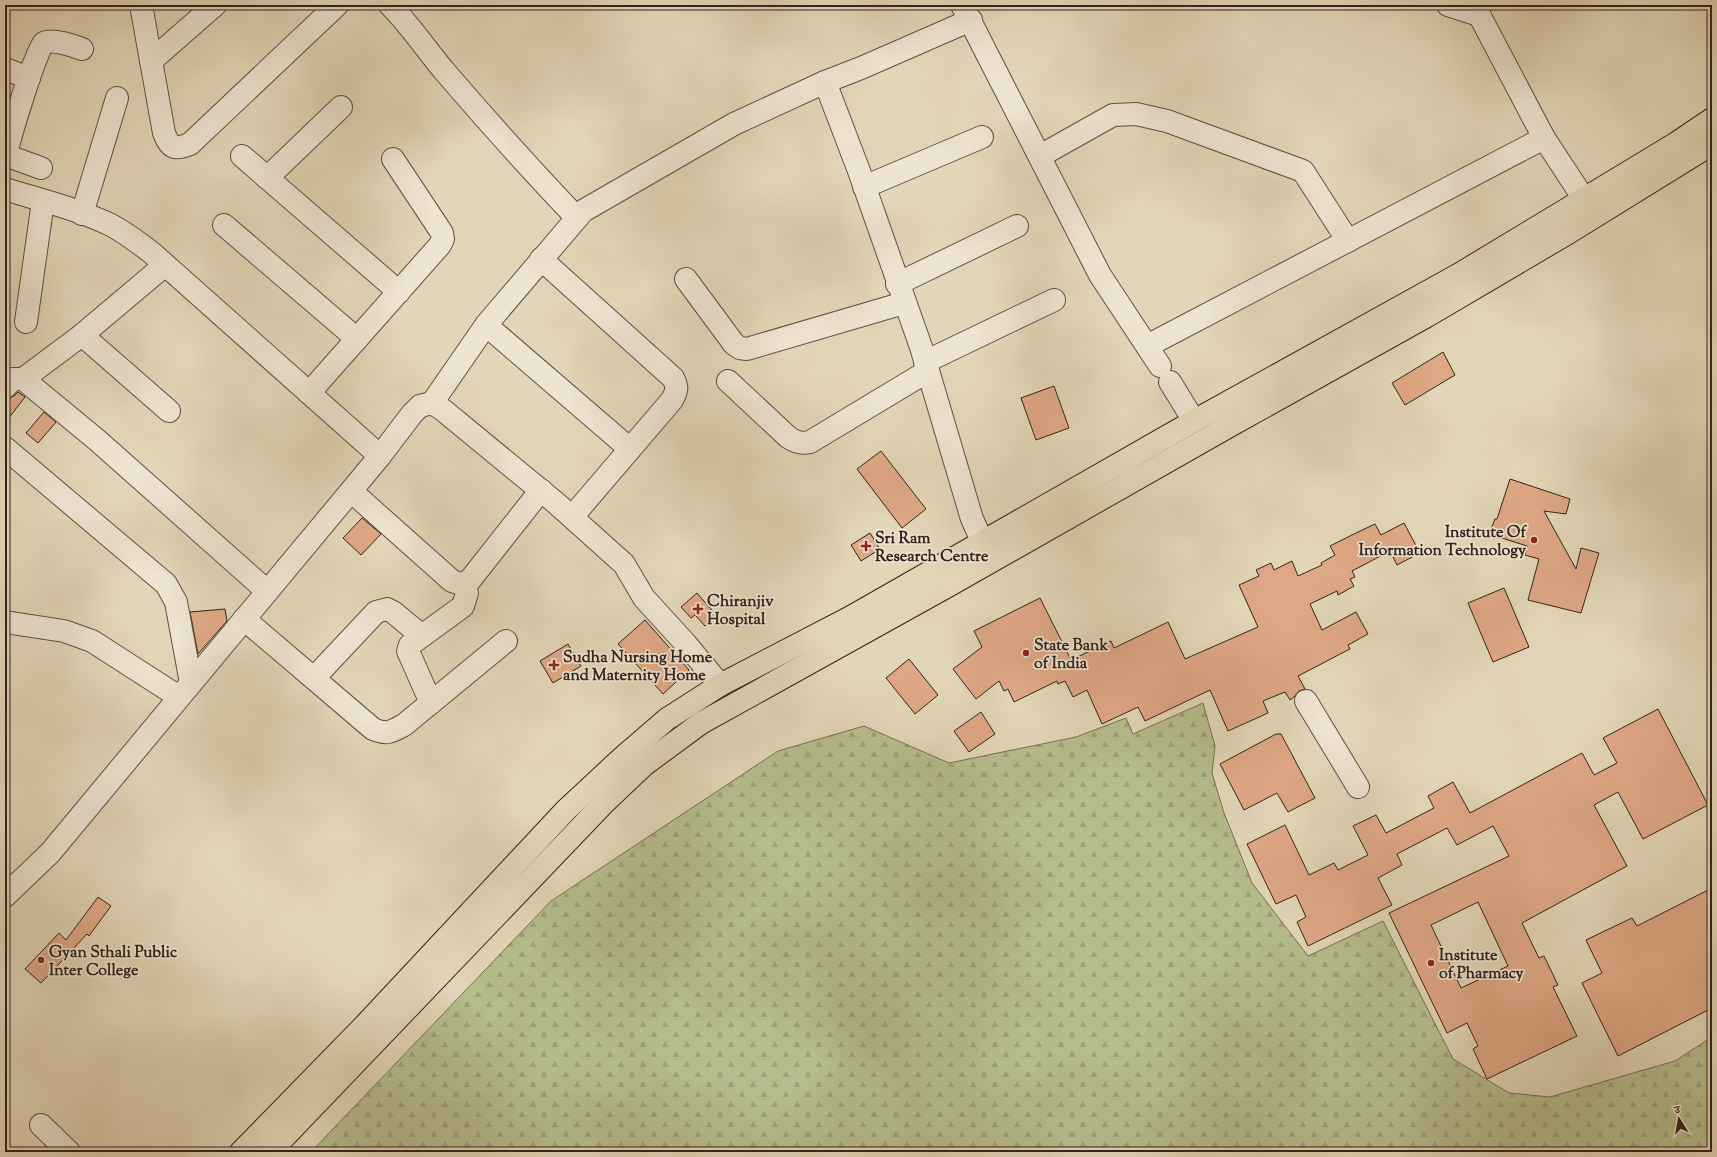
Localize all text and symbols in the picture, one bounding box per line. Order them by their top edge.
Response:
place label: Institute Of Information Technology [1359,522,1527,563]
place label: Sri Ram Research Centre [875,528,989,569]
marker: Institute Of Information Technology [1529,535,1539,545]
marker: Sri Ram Research Centre [860,540,872,552]
place label: Chiranjiv Hospital [707,591,774,632]
marker: Chiranjiv Hospital [692,603,704,615]
place label: State Bank of India [1034,635,1108,676]
place label: Sudha Nursing Home and Maternity Home [563,647,713,688]
marker: State Bank of India [1021,648,1031,658]
marker: Sudha Nursing Home and Maternity Home [548,659,560,671]
place label: Gyan Sthali Public Inter College [49,942,178,983]
place label: Institute of Pharmacy [1439,945,1523,986]
marker: Gyan Sthali Public Inter College [36,955,46,965]
marker: Institute of Pharmacy [1426,958,1436,968]
north arrow [1659,1099,1699,1139]
text: उ [1672,1102,1683,1119]

